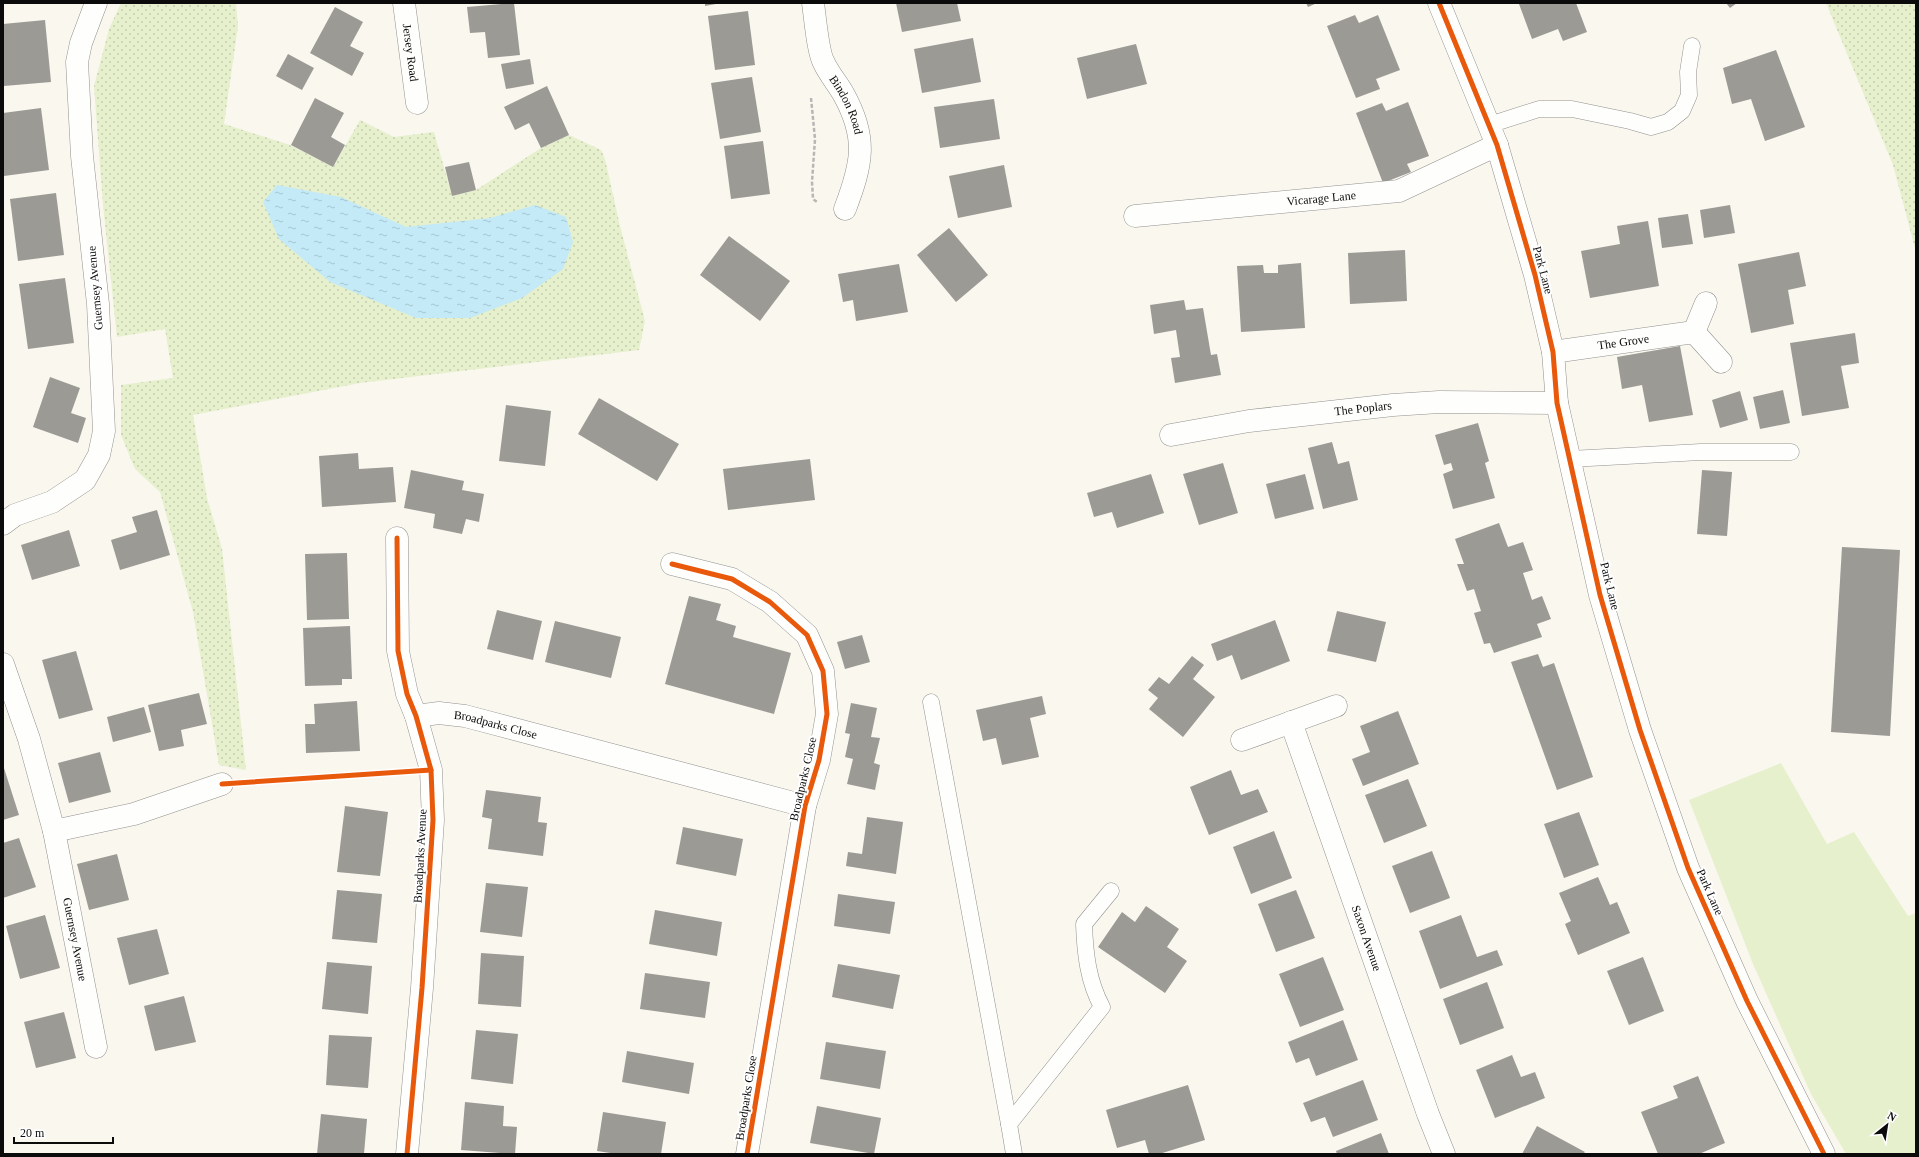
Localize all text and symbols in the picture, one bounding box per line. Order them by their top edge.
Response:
street label: Jersey Road [400,23,421,82]
street label: Bindon Road [826,73,866,136]
street label: Vicarage Lane [1286,188,1356,209]
street label: Guernsey Avenue [84,245,106,331]
street label: Park Lane [1530,245,1556,295]
street label: The Grove [1597,331,1650,353]
street label: The Poplars [1334,398,1393,418]
street label: Park Lane [1597,561,1623,611]
street label: Broadparks Close [453,708,539,742]
street label: Broadparks Close [787,736,819,822]
street label: Broadparks Avenue [411,809,429,903]
street label: Park Lane [1694,867,1726,917]
street label: Guernsey Avenue [60,896,90,982]
street label: Saxon Avenue [1349,903,1385,973]
street label: Broadparks Close [732,1055,760,1141]
north arrow [1867,1105,1907,1145]
text: N [1886,1109,1898,1124]
scale bar [14,1119,113,1145]
text: 20 m [20,1126,45,1140]

